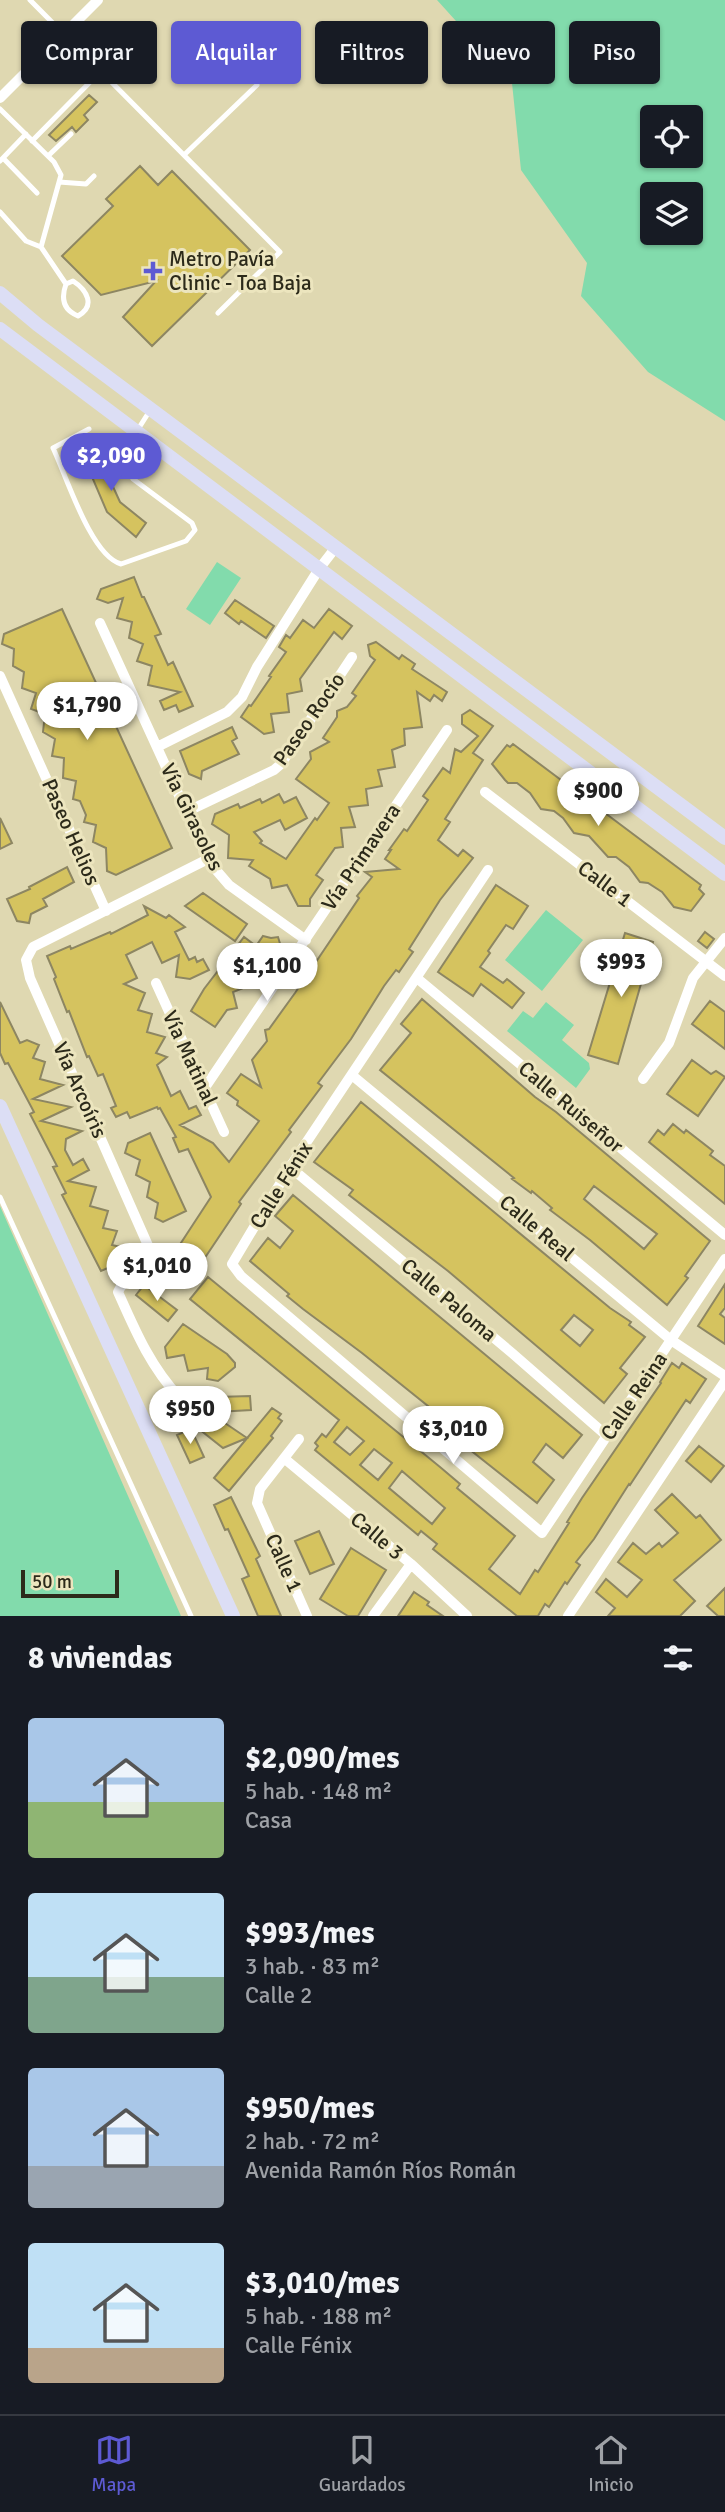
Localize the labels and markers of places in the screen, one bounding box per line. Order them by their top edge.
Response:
place label: Metro Pavía Clinic - Toa Baja [169,246,312,296]
marker: Metro Pavía Clinic - Toa Baja [143,261,163,281]
pin: $2,090 [54,434,168,493]
pin: $1,790 [30,682,144,742]
pin: $900 [557,768,639,828]
pin: $993 [580,940,662,999]
pin: $1,100 [210,944,324,1003]
pin: $1,010 [100,1244,214,1303]
pin: $950 [149,1386,231,1446]
pin: $3,010 [396,1406,510,1466]

